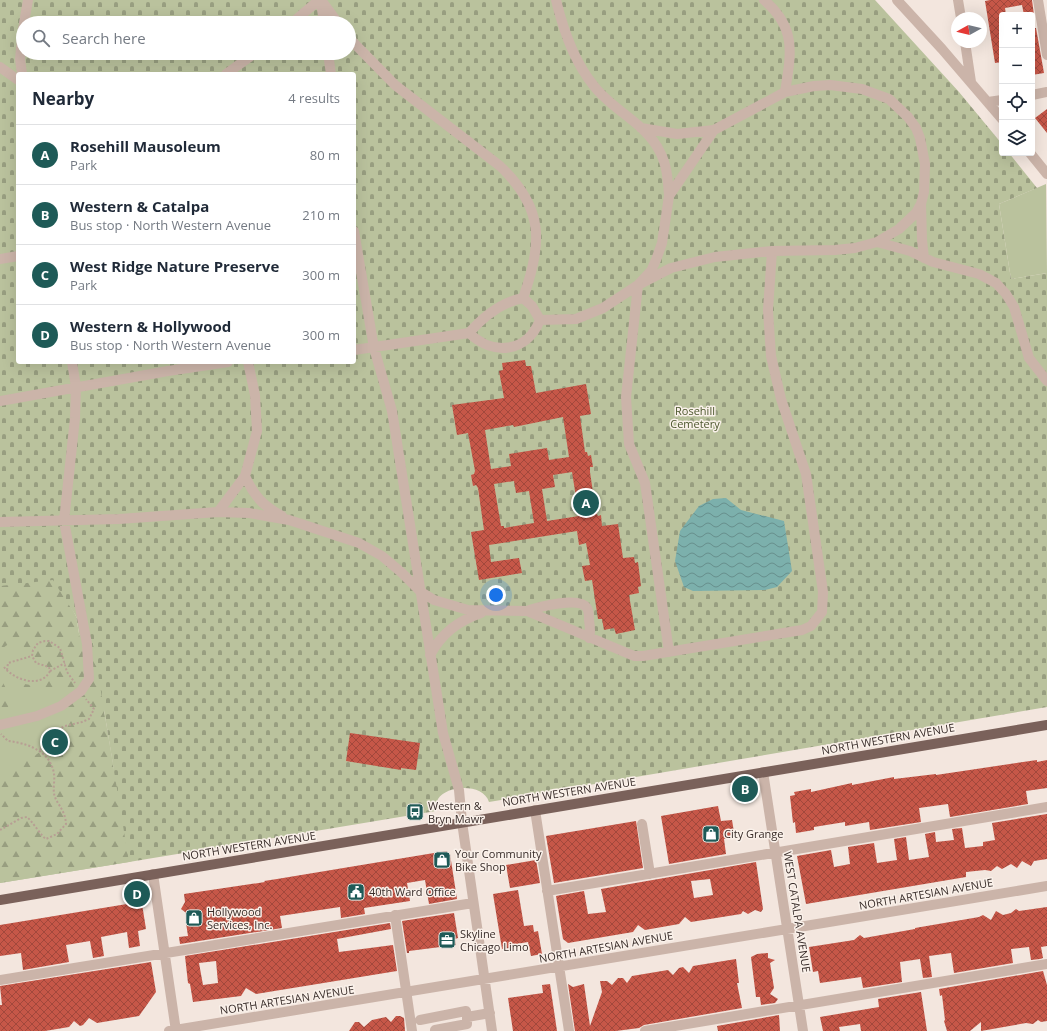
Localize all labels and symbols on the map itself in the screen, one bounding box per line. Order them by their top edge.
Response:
north arrow [951,12,987,48]
park label: Rosehill Cemetery [670,403,720,431]
pin: A [573,488,599,518]
your location [486,585,506,605]
street label: NORTH WESTERN AVENUE [820,719,956,758]
pin: C [42,727,68,757]
street label: NORTH WESTERN AVENUE [501,774,637,809]
pin: B [732,774,758,804]
place label: Western & Bryn Mawr [428,798,484,826]
bus stop icon: Western & Bryn Mawr [405,802,425,822]
shop icon: City Grange [701,824,721,844]
place label: City Grange [724,826,784,841]
street label: NORTH WESTERN AVENUE [181,828,317,863]
place label: Your Community Bike Shop [455,846,542,874]
shop icon: Your Community Bike Shop [432,850,452,870]
street label: WEST CATALPA AVENUE [781,850,814,974]
street label: NORTH ARTESIAN AVENUE [858,874,994,913]
pin: D [124,879,150,909]
public building icon: 40th Ward Office [346,882,366,902]
place label: 40th Ward Office [369,884,456,899]
place label: Hollywood Services, Inc. [207,904,272,932]
shop icon: Hollywood Services, Inc. [184,908,204,928]
place label: Skyline Chicago Limo [460,926,529,954]
street label: NORTH ARTESIAN AVENUE [538,927,674,966]
office icon: Skyline Chicago Limo [437,930,457,950]
street label: NORTH ARTESIAN AVENUE [219,981,355,1018]

